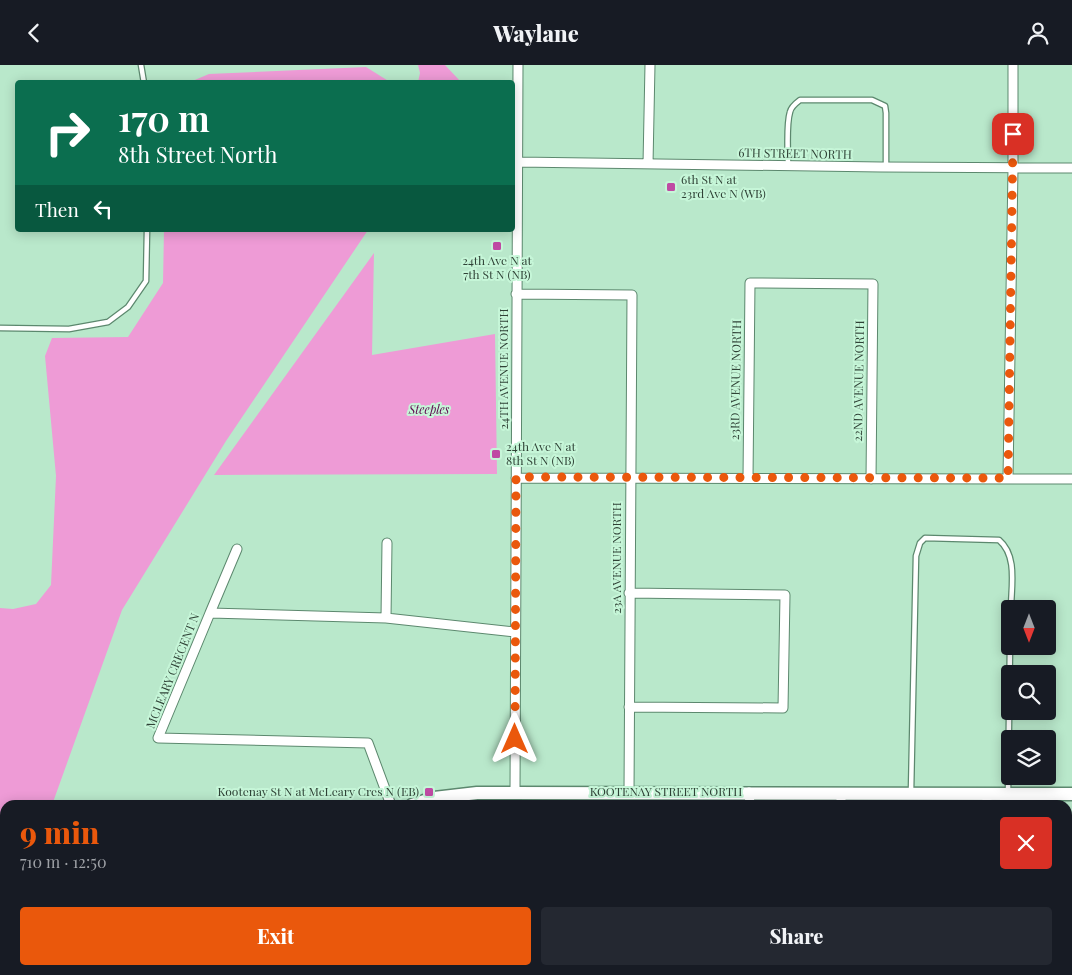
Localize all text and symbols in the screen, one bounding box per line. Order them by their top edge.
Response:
text: Waylane [493,18,579,48]
icon: back [20,19,48,47]
icon: person [1024,19,1052,47]
text: 170 m [118,94,210,141]
icon: right [35,100,100,165]
pin [992,113,1034,155]
icon: arrive [999,120,1027,148]
text: 8th Street North [118,139,278,169]
street label: 6TH STREET NORTH [738,144,852,162]
place label: 6th St N at 23rd Ave N (WB) [681,171,766,201]
marker: 6th St N at 23rd Ave N (WB) [665,181,677,193]
icon: left [89,195,117,223]
text: Then [35,196,79,222]
marker: 24th Ave N at 7th St N (NB) [491,240,503,252]
place label: 24th Ave N at 7th St N (NB) [462,252,533,282]
street label: 24TH AVENUE NORTH [495,309,511,430]
street label: 23RD AVENUE NORTH [726,320,744,440]
street label: 22ND AVENUE NORTH [849,320,867,442]
park label: Steeples [408,401,450,417]
place label: 24th Ave N at 8th St N (NB) [506,438,576,468]
marker: 24th Ave N at 8th St N (NB) [490,448,502,460]
street label: 23A AVENUE NORTH [608,502,624,614]
north arrow [1001,600,1056,655]
map controls [1001,600,1056,785]
street label: MCLEARY CRECENT N [142,610,203,731]
button: search [1001,665,1056,720]
position arrow [488,712,540,764]
button: layers [1001,730,1056,785]
place label: Kootenay St N at McLeary Cres N (EB) [217,783,419,799]
street label: KOOTENAY STREET NORTH [590,783,742,799]
marker: Kootenay St N at McLeary Cres N (EB) [423,786,435,798]
text: 9 min [20,812,99,852]
button: close [1000,817,1052,869]
text: 710 m · 12:50 [20,851,106,872]
button: Exit [20,907,531,965]
button: Share [541,907,1052,965]

